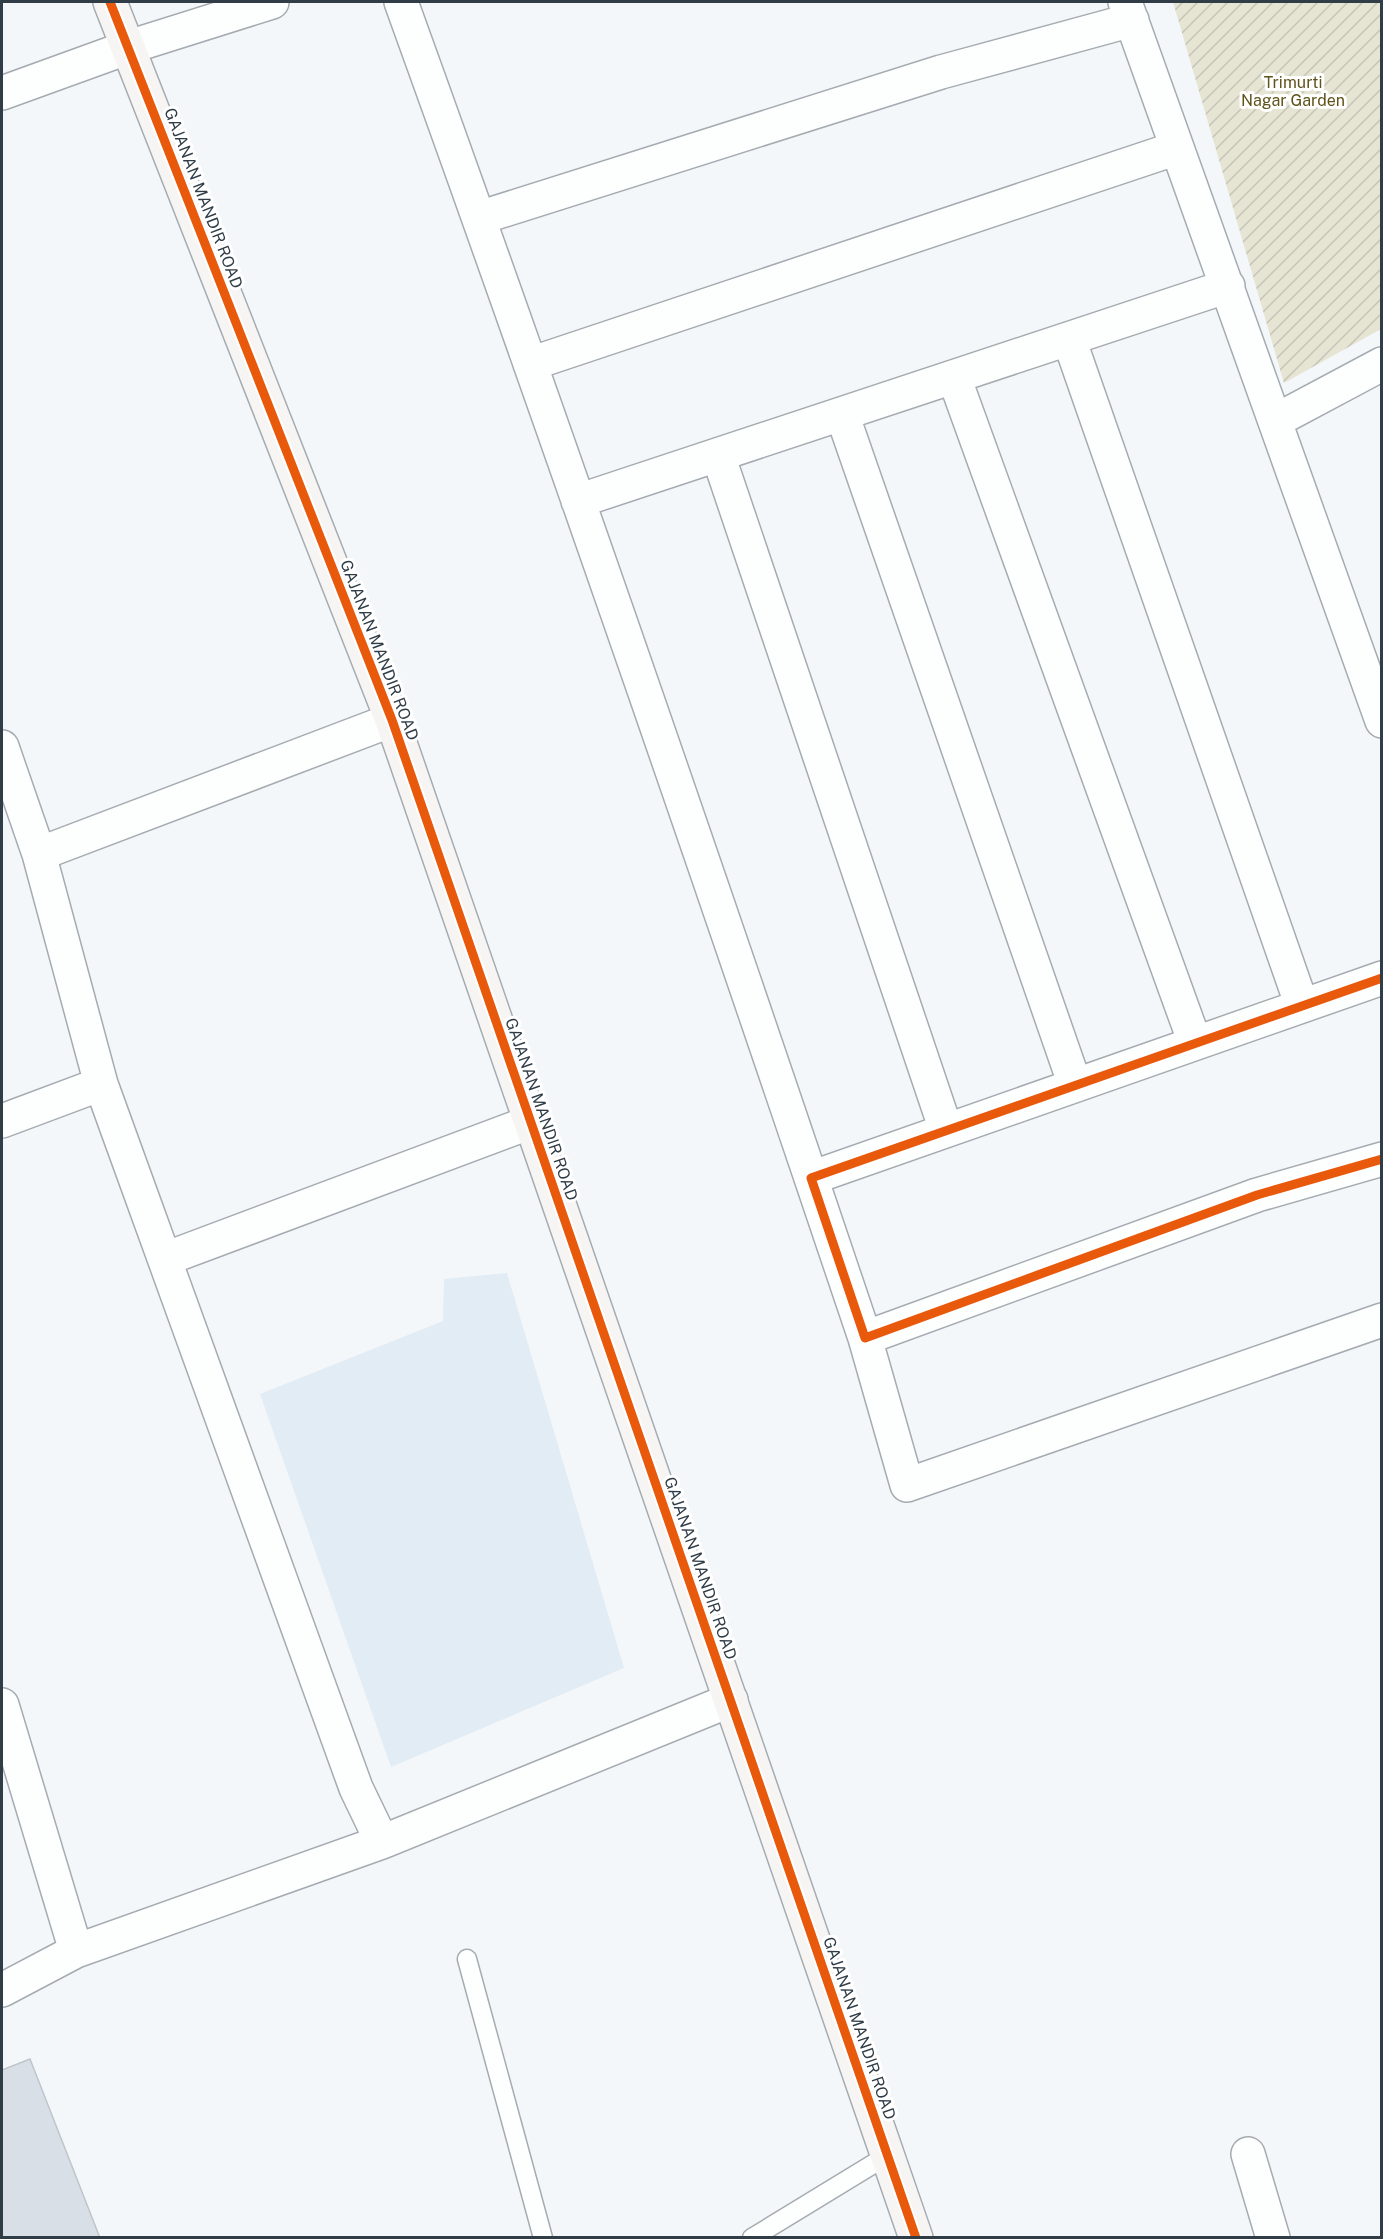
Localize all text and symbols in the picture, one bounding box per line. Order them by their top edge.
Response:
park label: Trimurti Nagar Garden [1241,73,1345,110]
street label: GAJANAN MANDIR ROAD [160,105,247,291]
street label: GAJANAN MANDIR ROAD [336,557,423,743]
street label: GAJANAN MANDIR ROAD [501,1015,582,1203]
street label: GAJANAN MANDIR ROAD [660,1474,741,1662]
street label: GAJANAN MANDIR ROAD [819,1934,900,2122]

